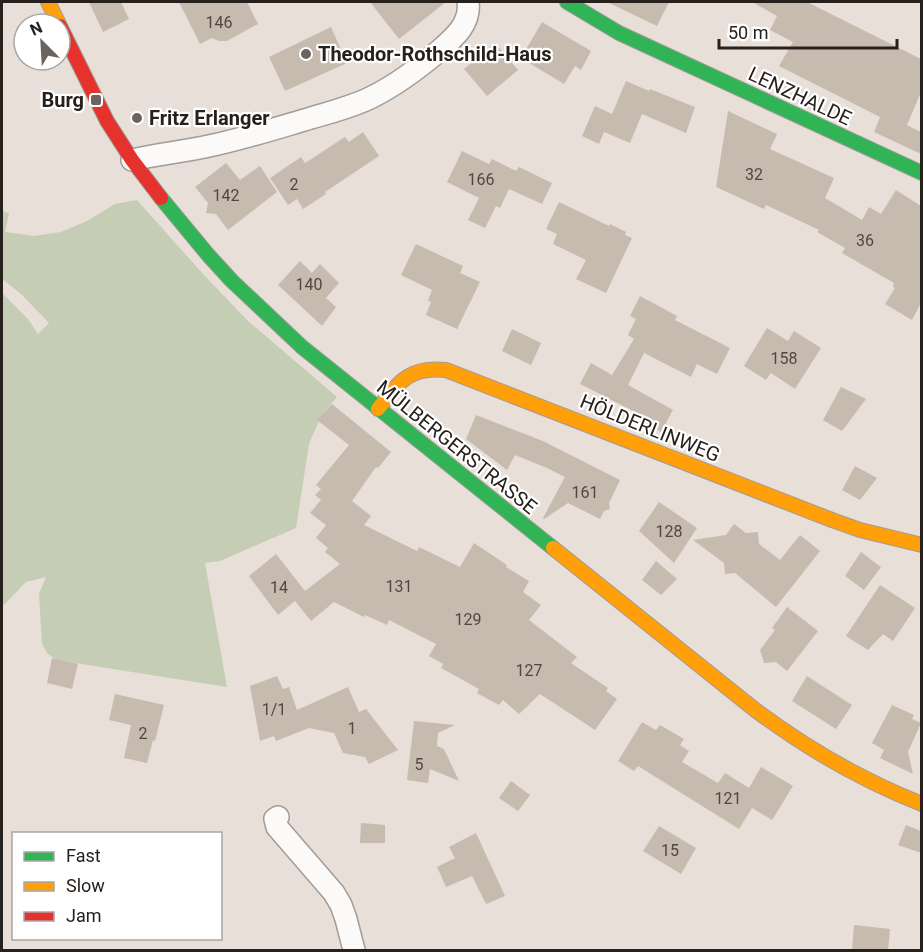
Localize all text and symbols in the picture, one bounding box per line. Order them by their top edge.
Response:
north arrow [12,12,72,72]
scale bar [719,12,898,50]
house number: 146 [206,13,232,32]
text: N [27,18,45,40]
text: 50 m [728,22,768,43]
place label: Theodor-Rothschild-Haus [318,42,551,66]
marker: Theodor-Rothschild-Haus [299,47,313,61]
street label: LENZHALDE [745,62,855,130]
place label: Burg [41,88,84,112]
marker: Burg [89,93,103,107]
place label: Fritz Erlanger [149,106,270,130]
marker: Fritz Erlanger [130,111,144,125]
house number: 32 [745,165,763,184]
house number: 166 [468,170,494,189]
house number: 2 [290,175,299,194]
house number: 142 [213,186,239,205]
house number: 36 [856,231,874,250]
house number: 140 [296,275,322,294]
house number: 158 [771,349,797,368]
street label: MÜLBERGERSTRASSE [372,375,542,519]
street label: HÖLDERLINWEG [577,389,723,467]
house number: 161 [572,483,598,502]
house number: 128 [656,522,682,541]
house number: 131 [386,577,412,596]
house number: 14 [270,578,288,597]
house number: 129 [455,610,481,629]
house number: 127 [516,661,542,680]
house number: 1/1 [262,700,286,719]
house number: 1 [348,719,357,738]
house number: 2 [139,724,148,743]
house number: 5 [415,755,424,774]
house number: 121 [715,789,741,808]
legend [12,832,222,940]
house number: 15 [661,841,679,860]
text: Fast [66,845,101,866]
text: Slow [66,875,105,896]
text: Jam [66,905,102,926]

